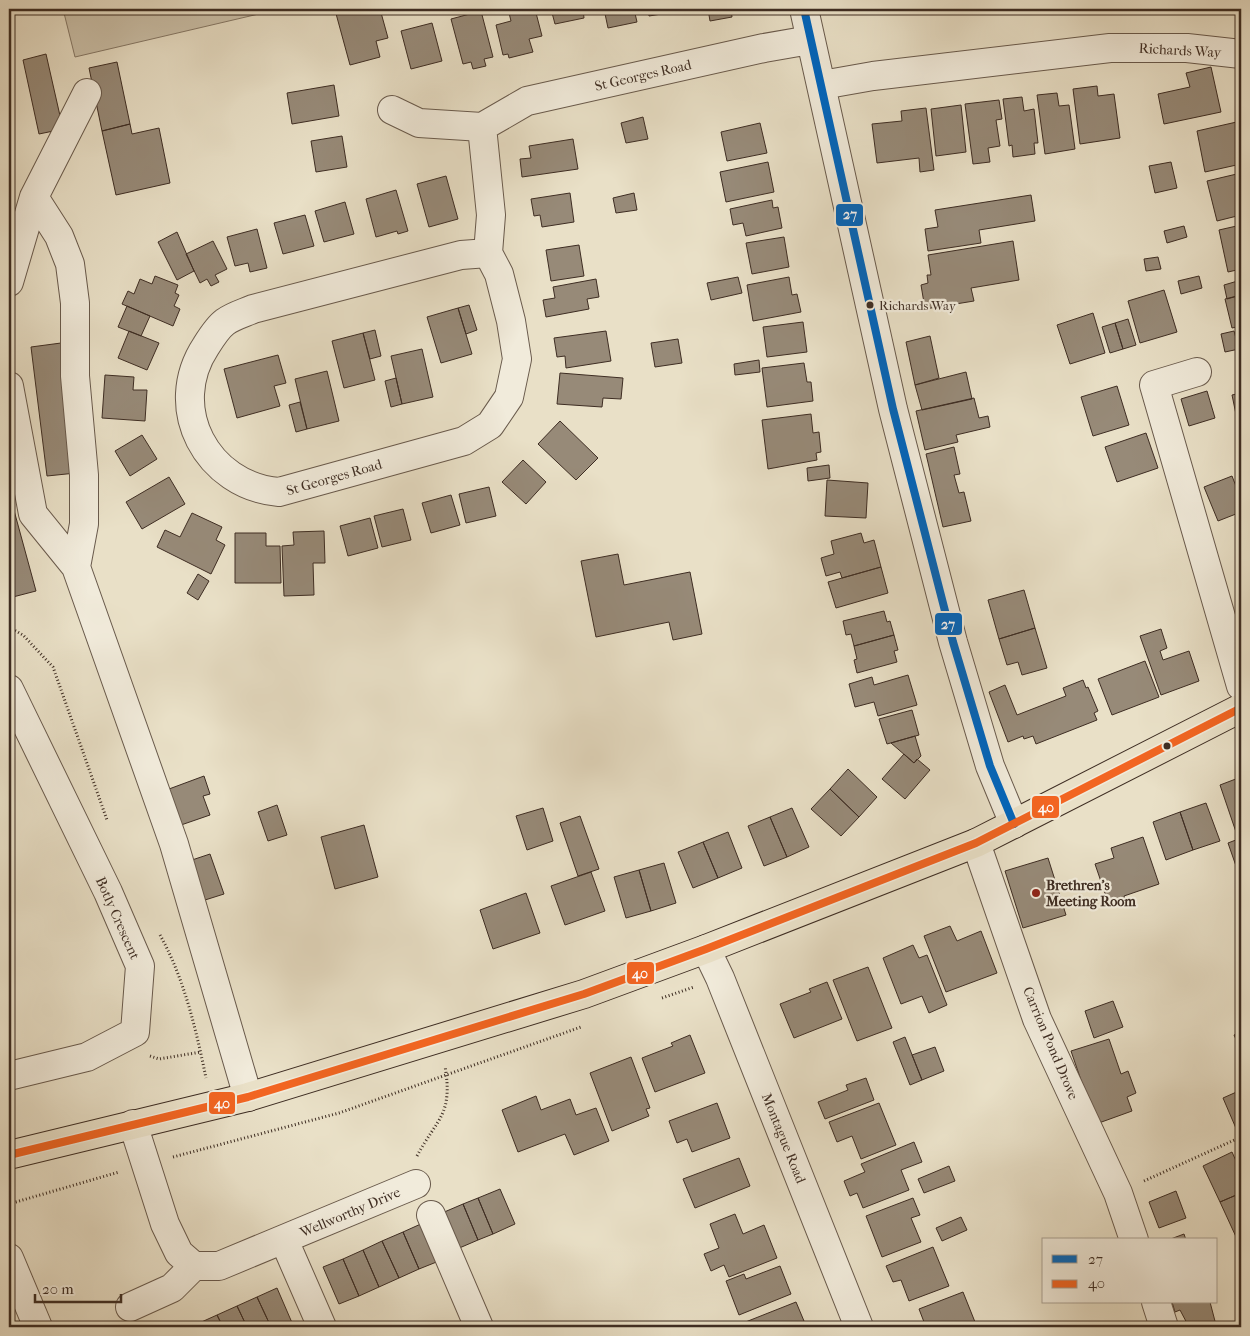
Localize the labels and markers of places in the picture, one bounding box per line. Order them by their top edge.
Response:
place label: Richards Way [879,298,957,313]
marker: Richards Way [865,300,875,310]
unlabelled marker [1162,741,1172,751]
place label: Brethren's Meeting Room [1045,877,1136,910]
marker: Brethren's Meeting Room [1030,887,1042,899]

